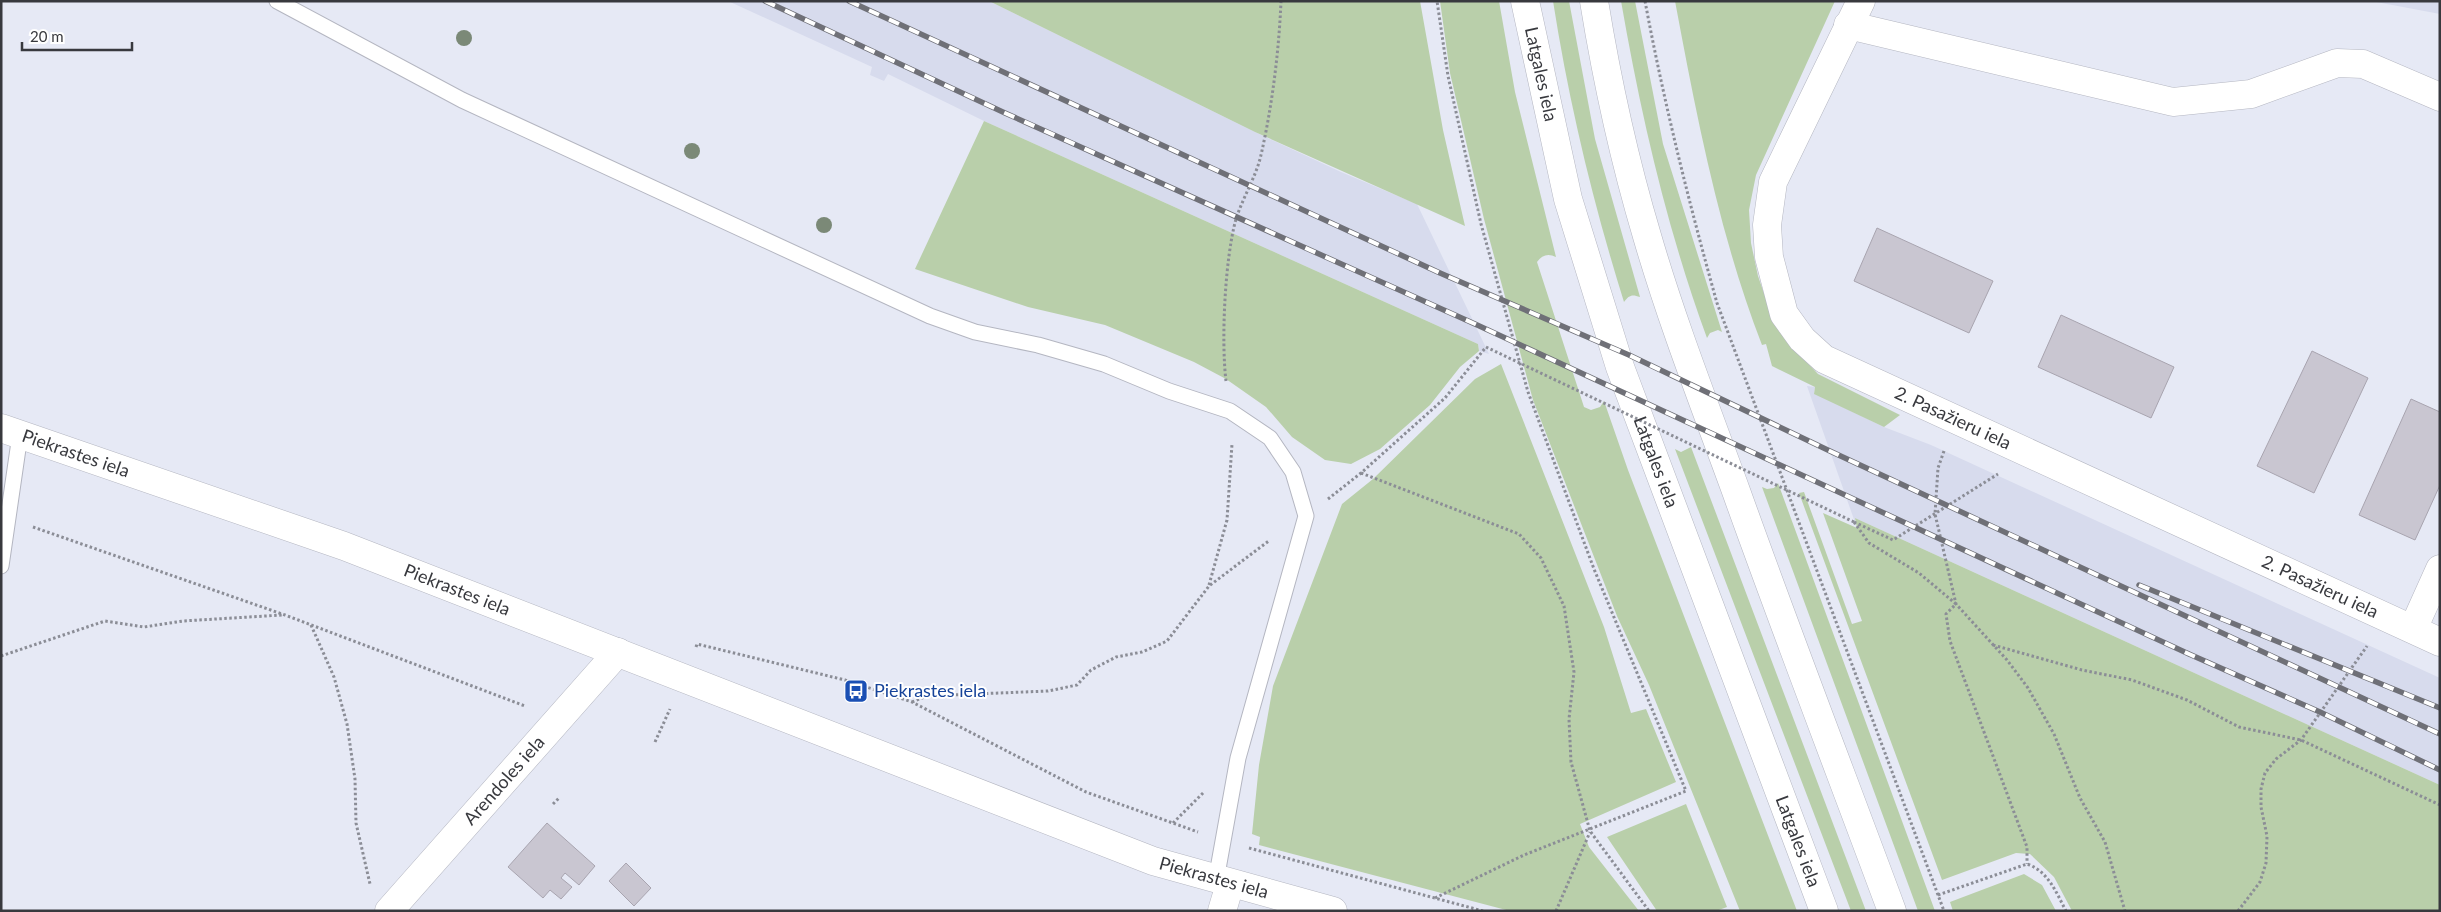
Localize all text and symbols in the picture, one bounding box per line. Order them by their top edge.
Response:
scale bar [22,20,132,52]
street label: Latgales iela [1521,25,1563,123]
text: 20 m [30,27,64,45]
street label: 2. Pasažieru iela [1892,381,2015,454]
street label: Latgales iela [1629,413,1684,511]
street label: Piekrastes iela [19,424,133,481]
street label: 2. Pasažieru iela [2259,550,2382,622]
street label: Piekrastes iela [401,558,514,620]
bus stop icon: Piekrastes iela [843,678,869,704]
place label: Piekrastes iela [874,679,986,701]
street label: Arendoles iela [458,731,549,829]
street label: Latgales iela [1772,792,1826,890]
street label: Piekrastes iela [1157,851,1271,903]

